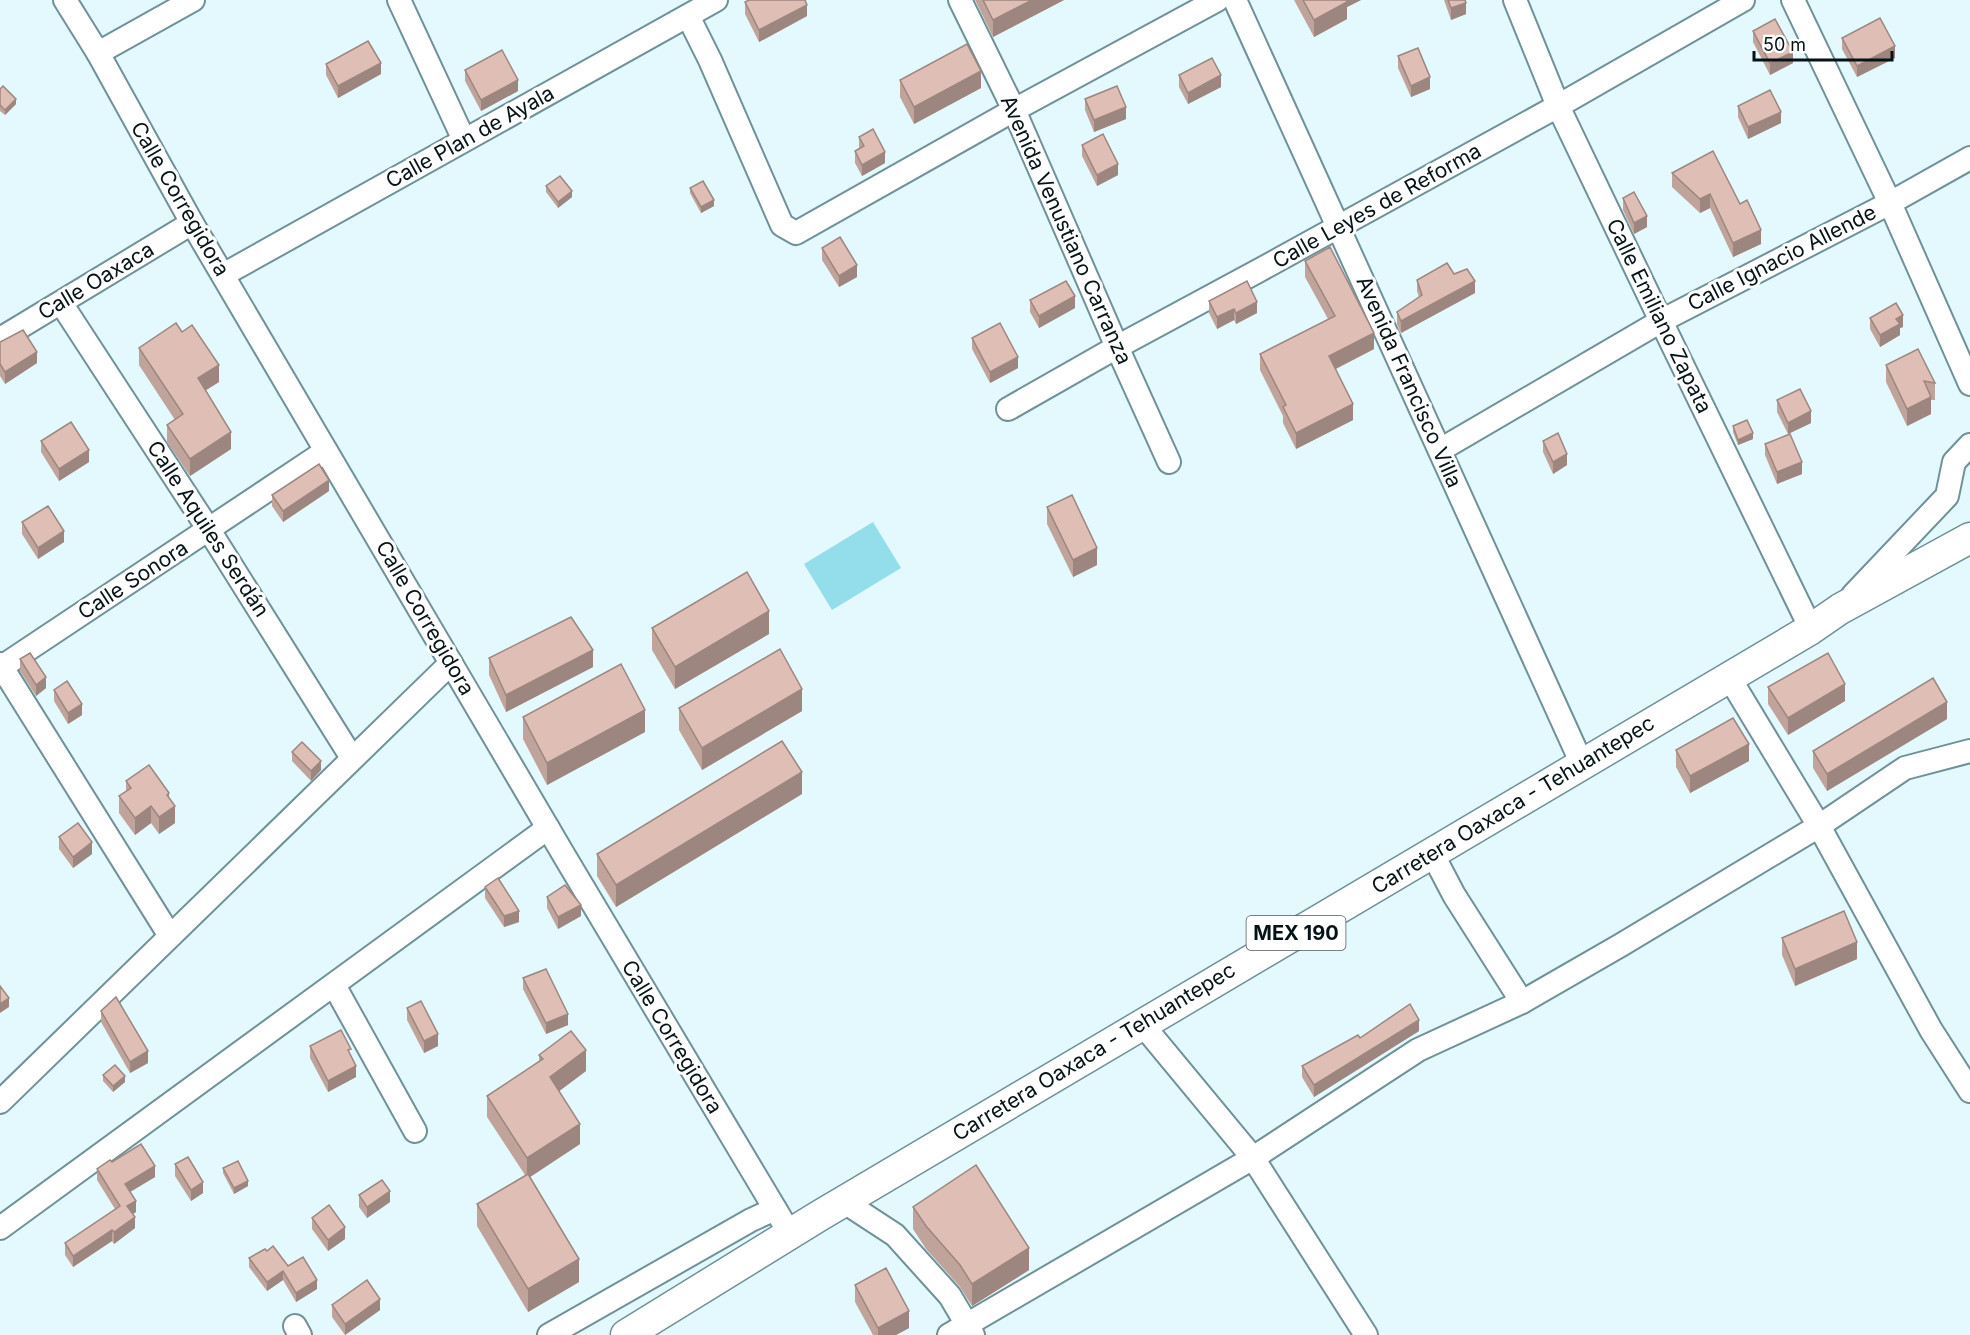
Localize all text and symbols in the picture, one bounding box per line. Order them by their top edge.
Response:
scale bar [1754,24,1892,62]
text: 50 m [1763,34,1806,55]
street label: Calle Plan de Ayala [381,80,558,193]
street label: Avenida Venustiano Carranza [996,91,1137,368]
street label: Calle Corregidora [126,117,235,281]
street label: Calle Leyes de Reforma [1268,138,1485,273]
street label: Calle Ignacio Allende [1683,199,1880,316]
street label: Calle Emiliano Zapata [1602,215,1717,417]
street label: Calle Oaxaca [33,236,158,325]
street label: Avenida Francisco Villa [1351,272,1467,491]
street label: Calle Aquiles Serdán [142,436,275,621]
street label: Calle Sonora [73,535,192,624]
street label: Calle Corregidora [371,536,480,700]
street label: Carretera Oaxaca - Tehuantepec [1367,710,1659,899]
road number: MEX 190 [1246,916,1346,950]
street label: Calle Corregidora [617,955,728,1118]
street label: Carretera Oaxaca - Tehuantepec [948,957,1240,1146]

